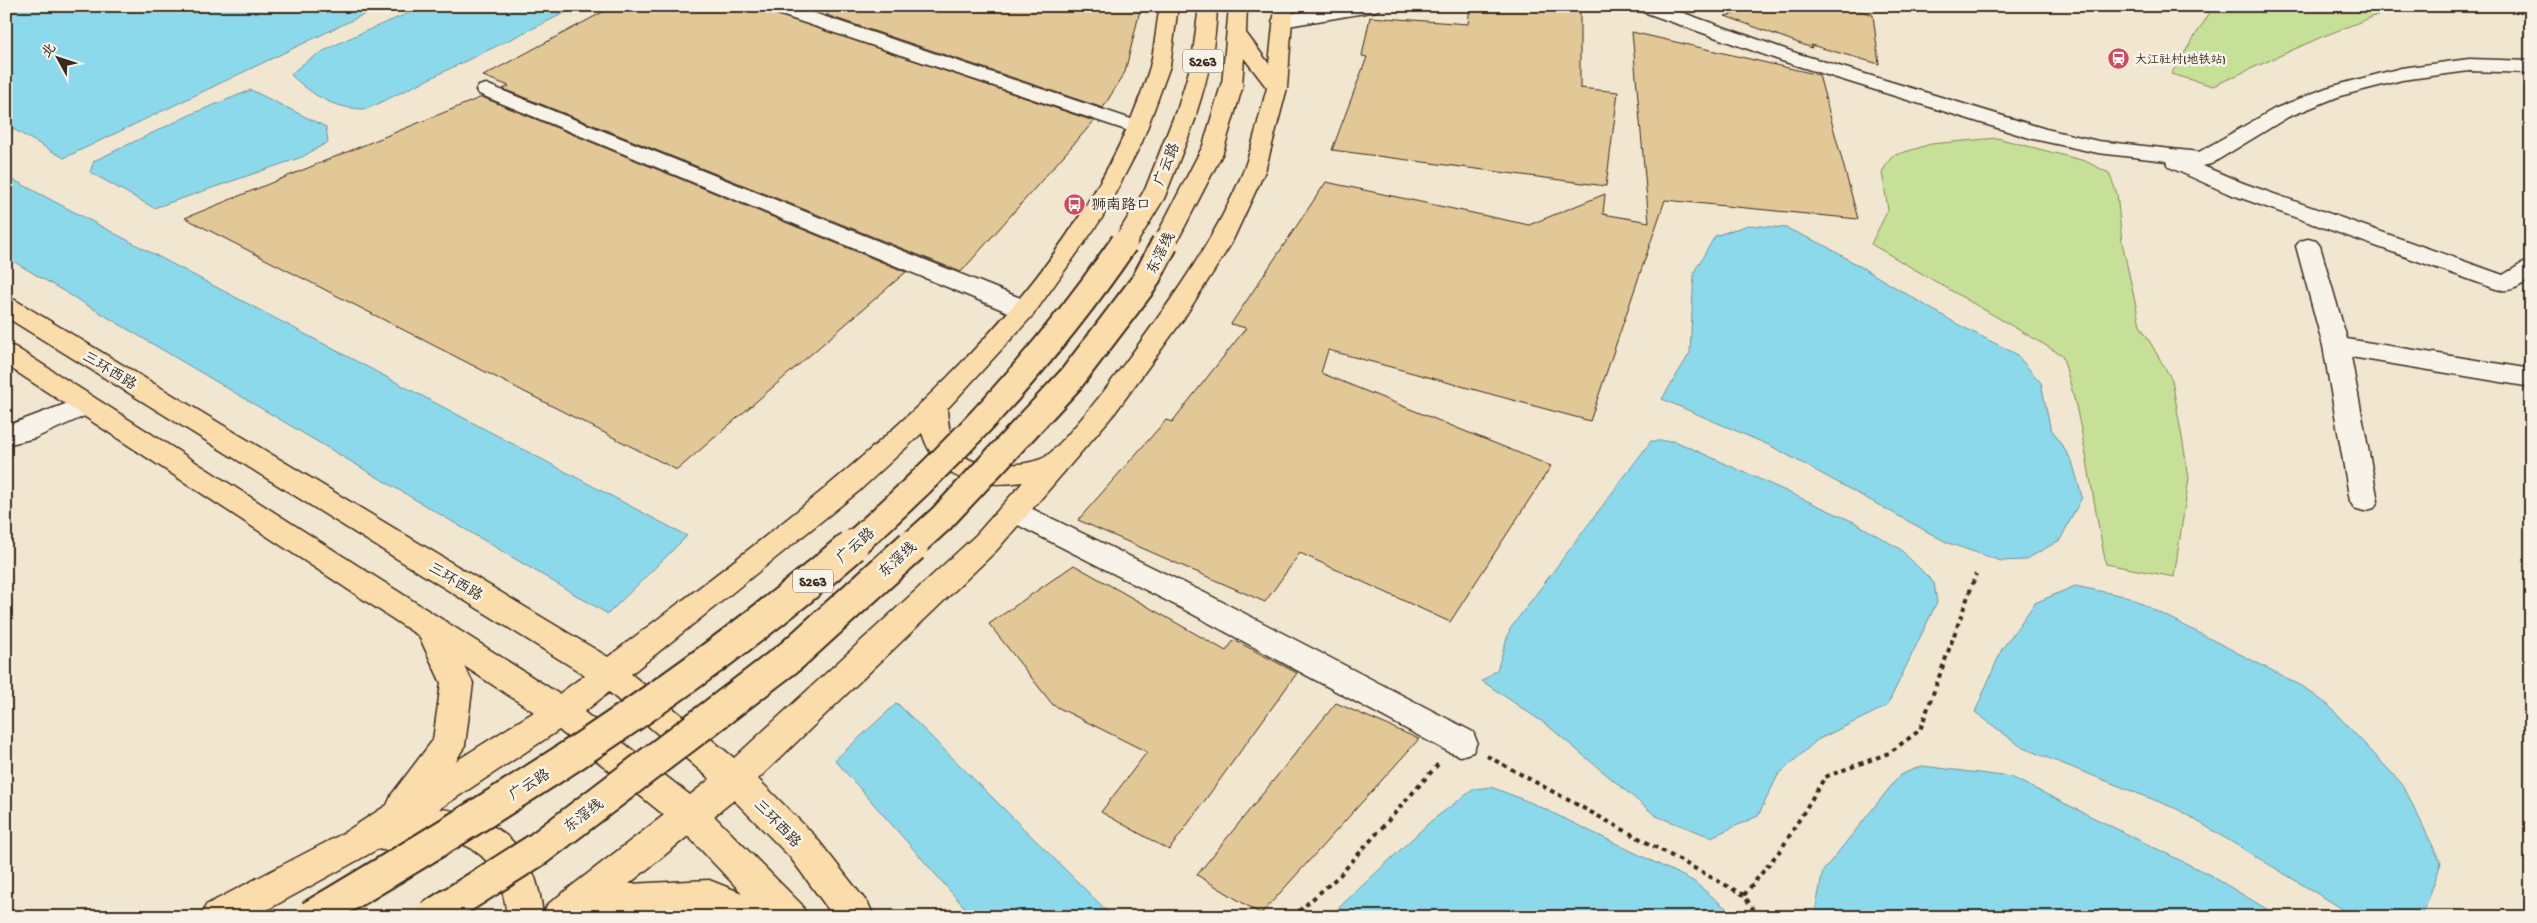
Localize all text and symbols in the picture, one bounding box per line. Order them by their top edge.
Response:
north arrow [32,32,82,82]
text: 北 [39,40,61,62]
station icon: 大江社村(地铁站) [2107,47,2131,71]
road number: S263 [1183,49,1223,72]
place label: 大江社村(地铁站) [2135,52,2226,68]
street label: 广云路 [1151,141,1185,189]
bus stop icon: 狮南路口 [1063,192,1087,216]
place label: 狮南路口 [1091,196,1151,215]
street label: 东滘线 [1144,230,1180,278]
street label: 三环西路 [79,349,139,395]
street label: 广云路 [833,525,879,568]
street label: 东滘线 [876,539,921,582]
street label: 三环西路 [425,560,485,606]
road number: S263 [793,570,833,592]
street label: 广云路 [506,766,554,805]
street label: 东滘线 [561,796,608,837]
street label: 三环西路 [749,797,804,852]

